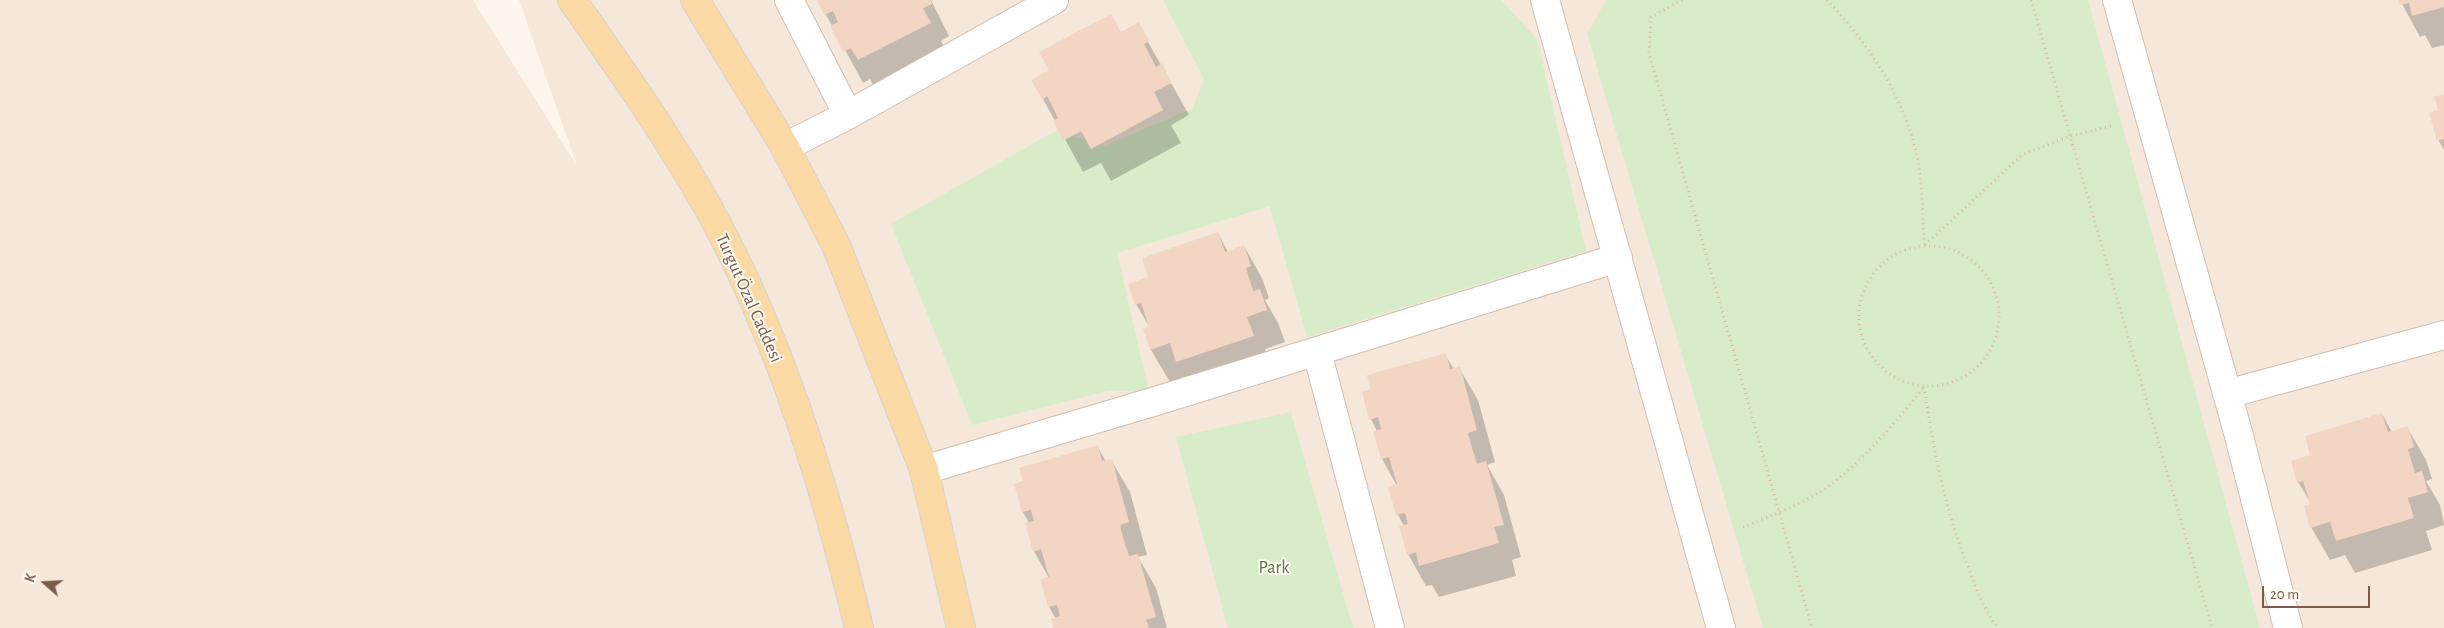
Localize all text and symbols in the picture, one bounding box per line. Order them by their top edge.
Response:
street label: Turgut Özal Caddesi [711,230,787,366]
park label: Park [1258,557,1290,579]
north arrow [20,558,70,608]
text: K [23,572,39,584]
scale bar [2264,576,2372,608]
text: 20 m [2270,587,2299,602]

